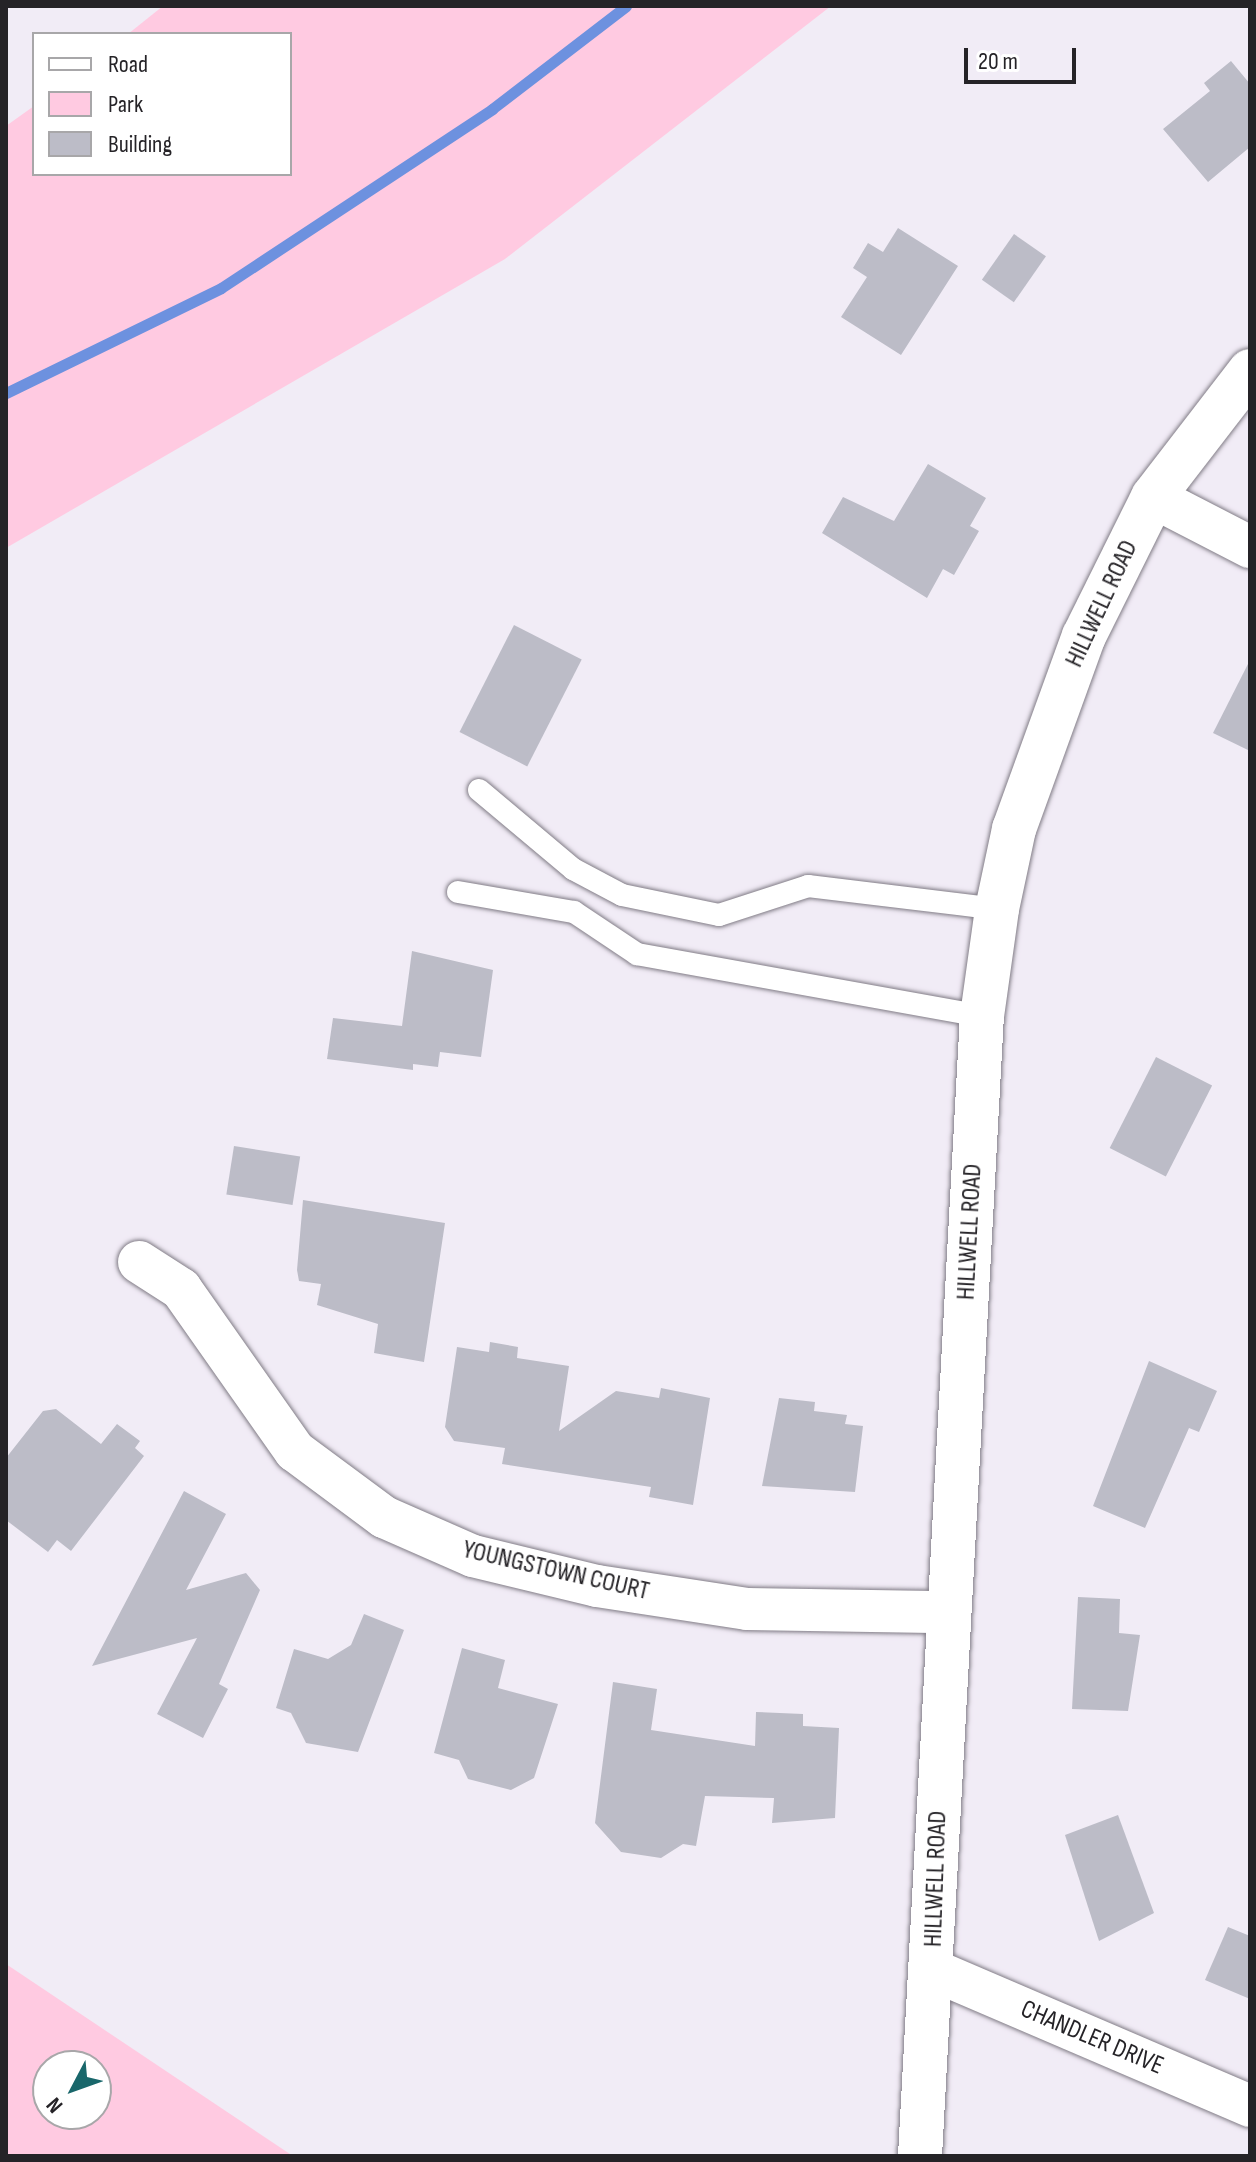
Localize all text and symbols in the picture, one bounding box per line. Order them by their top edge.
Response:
legend [32,32,292,176]
scale bar [968,32,1080,82]
text: 20 m [978,47,1018,76]
text: Road [108,50,148,79]
text: Park [108,90,143,119]
text: Building [108,130,172,159]
street label: HILLWELL ROAD [1059,536,1145,672]
street label: HILLWELL ROAD [951,1163,989,1301]
street label: YOUNGSTOWN COURT [460,1534,652,1608]
street label: HILLWELL ROAD [918,1810,954,1948]
street label: CHANDLER DRIVE [1016,1994,1168,2082]
north arrow [32,2050,112,2130]
text: N [41,2091,69,2118]

